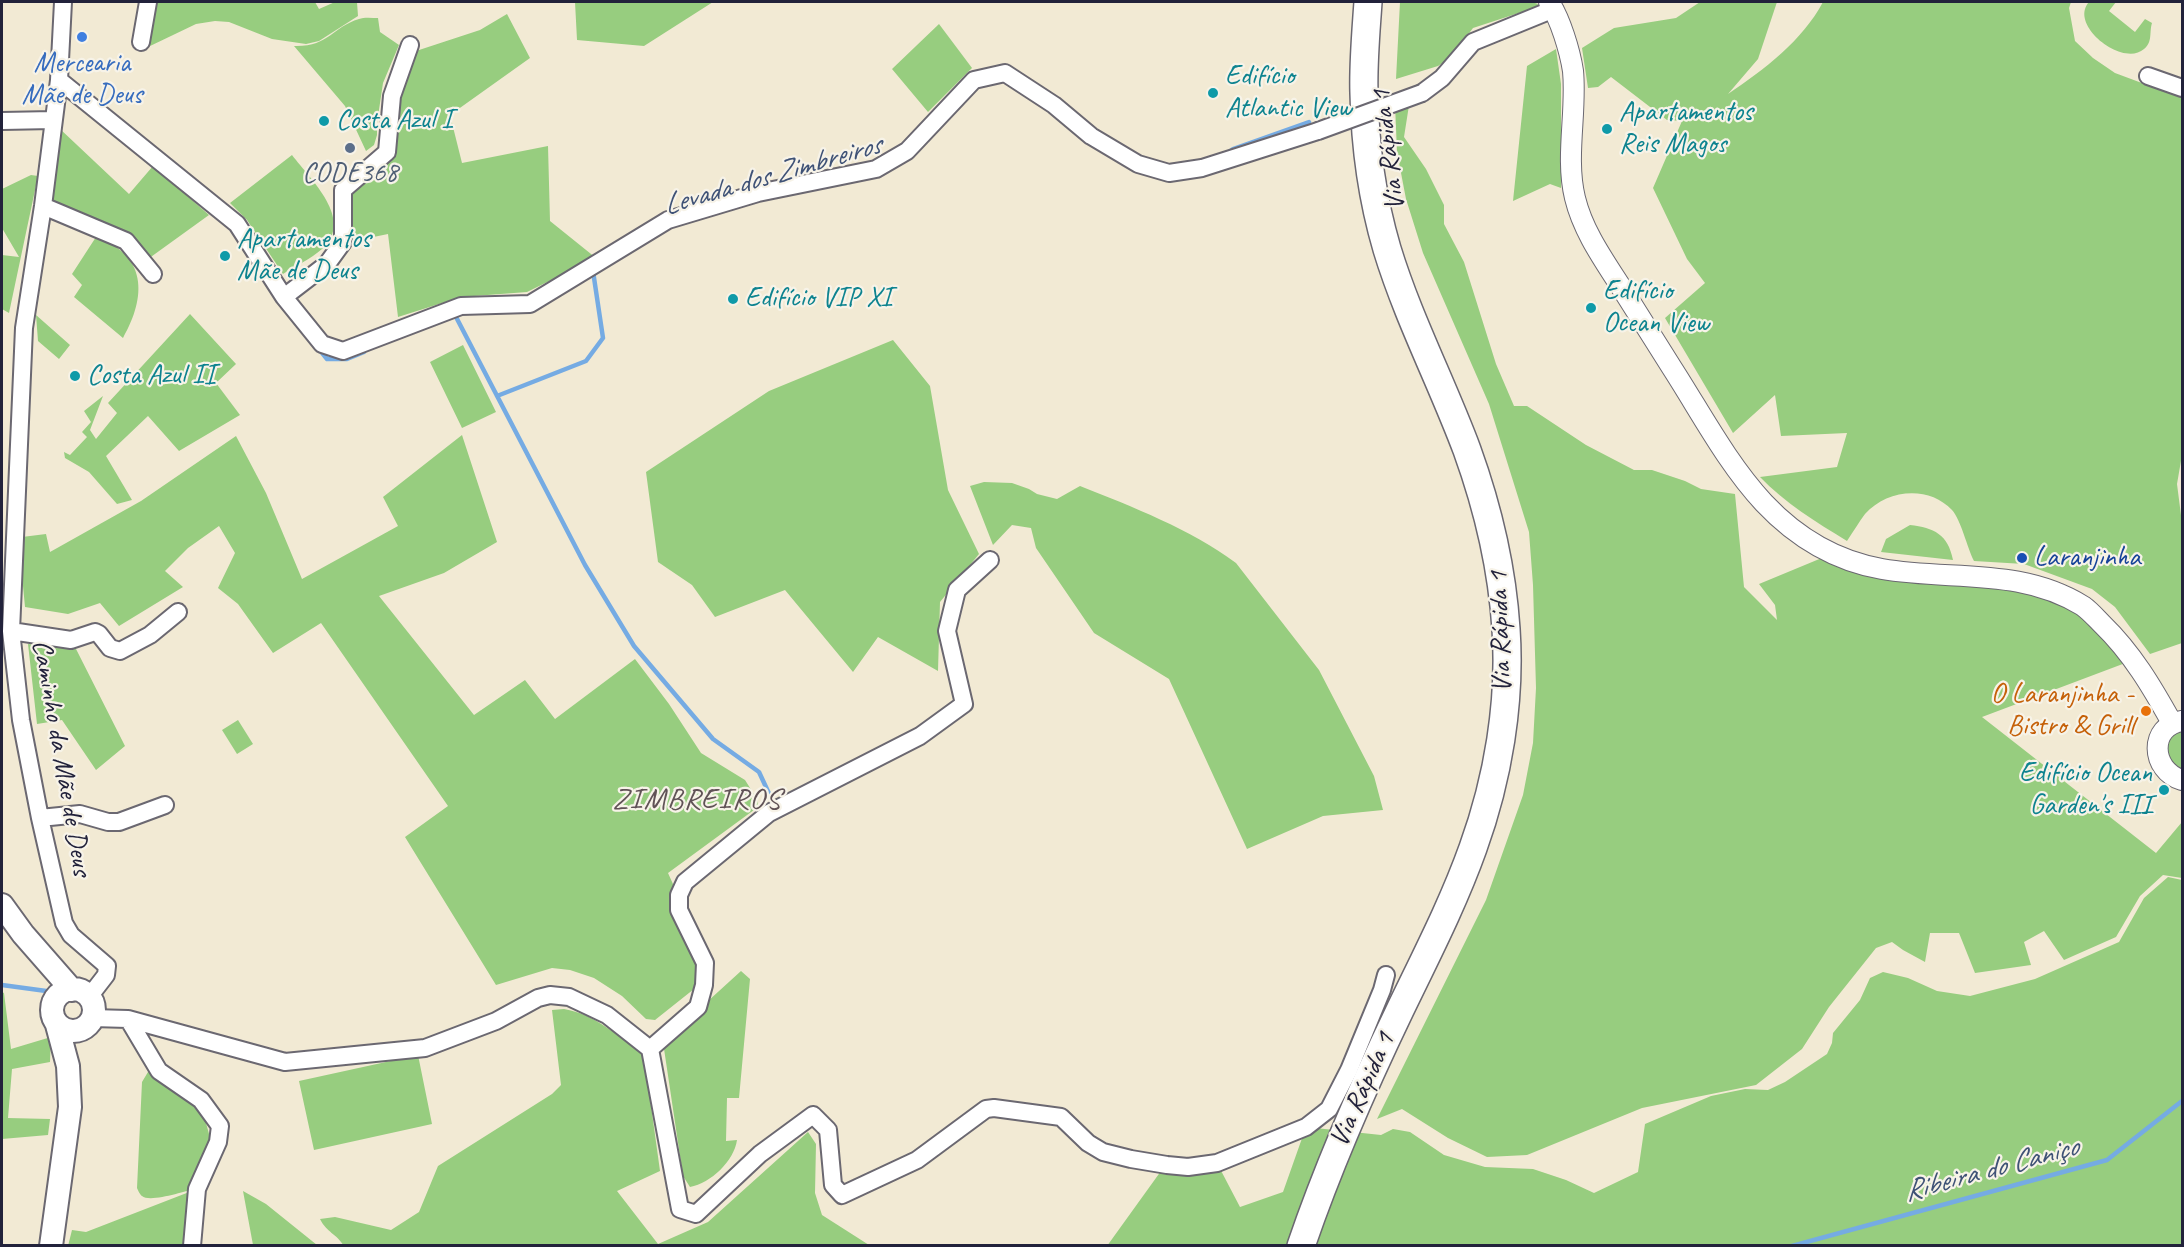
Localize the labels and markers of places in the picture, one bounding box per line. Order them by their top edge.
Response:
marker: Mercearia Mãe de Deus [75,30,89,44]
place label: Mercearia Mãe de Deus [22,47,142,113]
place label: Edifício Atlantic View [1225,60,1352,126]
marker: Edifício Atlantic View [1206,86,1220,100]
place label: Apartamentos Reis Magos [1619,96,1753,162]
place label: Costa Azul I [336,104,452,138]
marker: Costa Azul I [317,114,331,128]
marker: Apartamentos Reis Magos [1600,122,1614,136]
marker: CODE368 [343,141,357,155]
place label: CODE368 [302,157,398,191]
place label: Apartamentos Mãe de Deus [237,223,371,289]
marker: Apartamentos Mãe de Deus [218,249,232,263]
place label: Edifício Ocean View [1603,275,1709,341]
place label: Edifício VIP XI [745,282,892,316]
marker: Edifício VIP XI [726,292,740,306]
marker: Edifício Ocean View [1584,301,1598,315]
place label: Costa Azul II [87,359,215,393]
marker: Costa Azul II [68,369,82,383]
place label: Laranjinha [2034,541,2141,575]
marker: Laranjinha [2015,551,2029,565]
place label: O Laranjinha - Bistro & Grill [1991,678,2134,744]
marker: O Laranjinha - Bistro & Grill [2139,704,2153,718]
place label: Edifício Ocean Garden's III [2019,757,2152,823]
marker: Edifício Ocean Garden's III [2157,783,2171,797]

